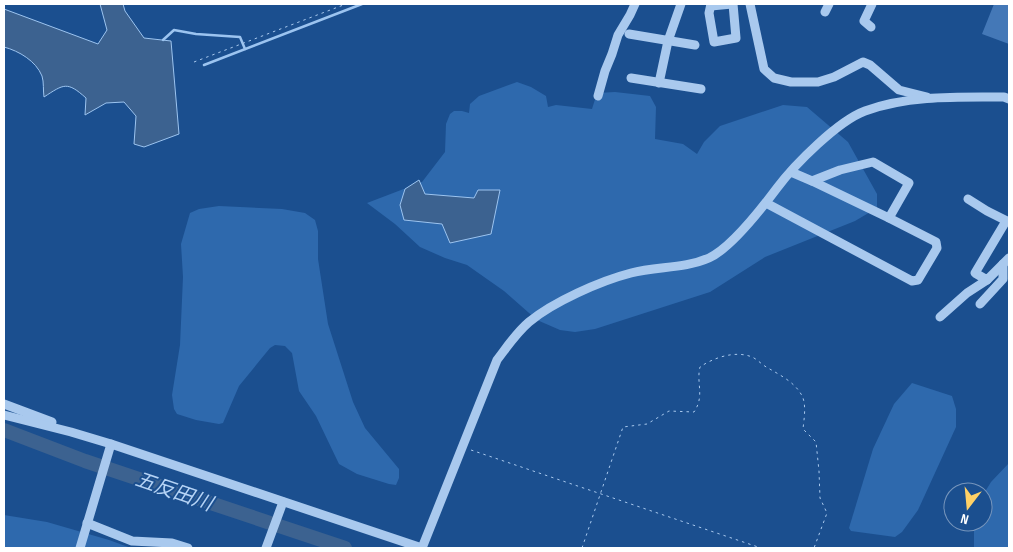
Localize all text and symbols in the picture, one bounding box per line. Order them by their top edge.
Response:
water label: 五反田川 [132,468,217,517]
north arrow [943,482,993,532]
text: N [959,510,970,528]

